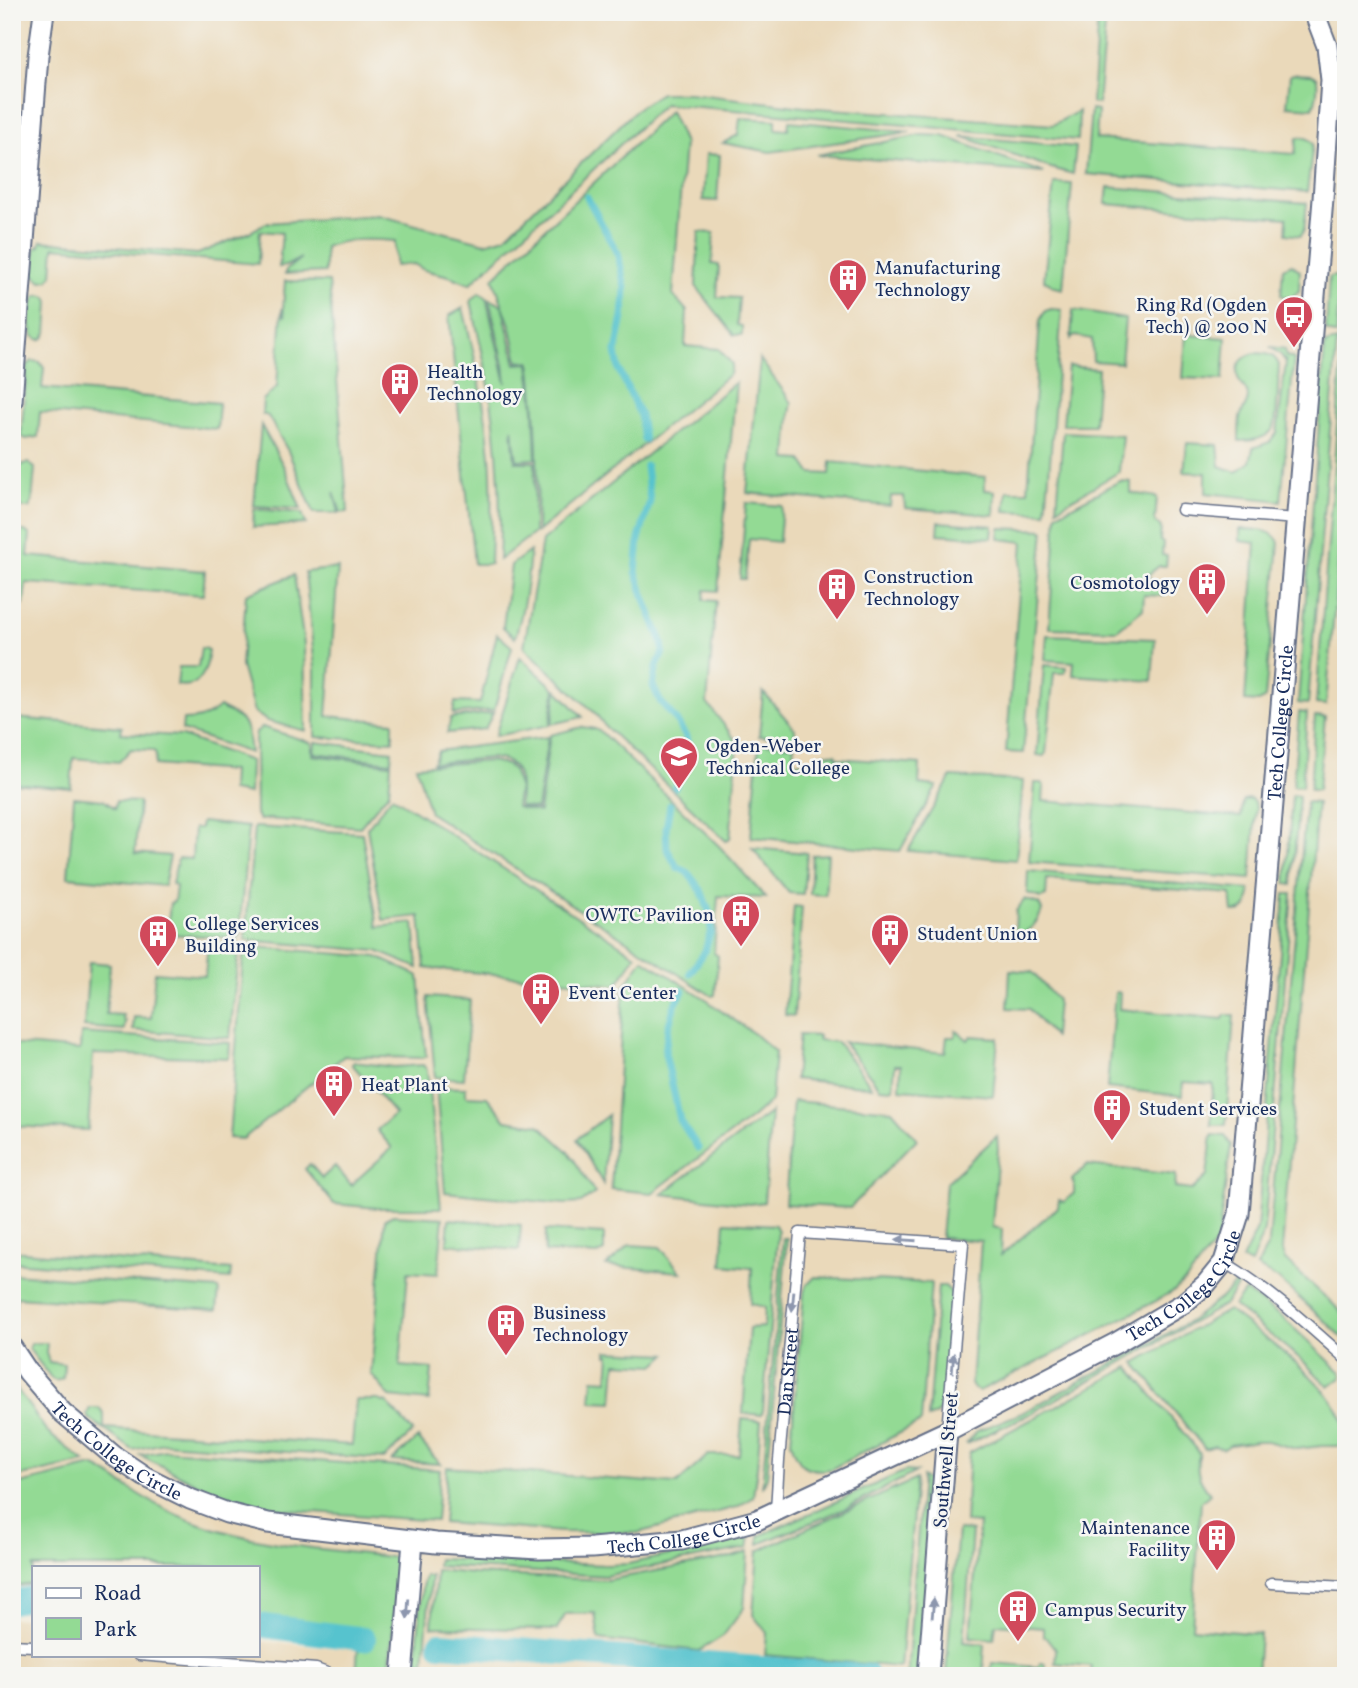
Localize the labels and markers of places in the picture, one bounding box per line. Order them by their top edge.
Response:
place label: Manufacturing Technology [875,256,1001,304]
building icon: Manufacturing Technology [827,257,869,312]
place label: Ring Rd (Ogden Tech) @ 200 N [1136,293,1267,341]
bus stop icon: Ring Rd (Ogden Tech) @ 200 N [1273,294,1315,349]
place label: Health Technology [427,360,522,408]
building icon: Health Technology [379,361,421,416]
building icon: Cosmotology [1186,561,1228,616]
place label: Construction Technology [864,565,974,613]
building icon: Construction Technology [816,566,858,621]
place label: Cosmotology [1070,571,1180,597]
place label: Ogden-Weber Technical College [706,734,850,782]
school or university icon: Ogden-Weber Technical College [658,735,700,790]
building icon: OWTC Pavilion [720,893,762,948]
place label: OWTC Pavilion [586,903,714,929]
place label: College Services Building [185,912,319,960]
building icon: Student Union [869,912,911,967]
building icon: College Services Building [137,913,179,968]
place label: Student Union [917,922,1038,948]
building icon: Event Center [520,971,562,1026]
place label: Event Center [568,981,676,1007]
building icon: Heat Plant [313,1063,355,1118]
place label: Heat Plant [361,1073,448,1099]
building icon: Student Services [1091,1087,1133,1142]
place label: Student Services [1139,1097,1277,1123]
place label: Business Technology [533,1301,628,1349]
building icon: Business Technology [485,1302,527,1357]
place label: Maintenance Facility [1081,1516,1190,1564]
building icon: Maintenance Facility [1196,1517,1238,1572]
building icon: Campus Security [997,1588,1039,1643]
place label: Campus Security [1045,1598,1187,1624]

